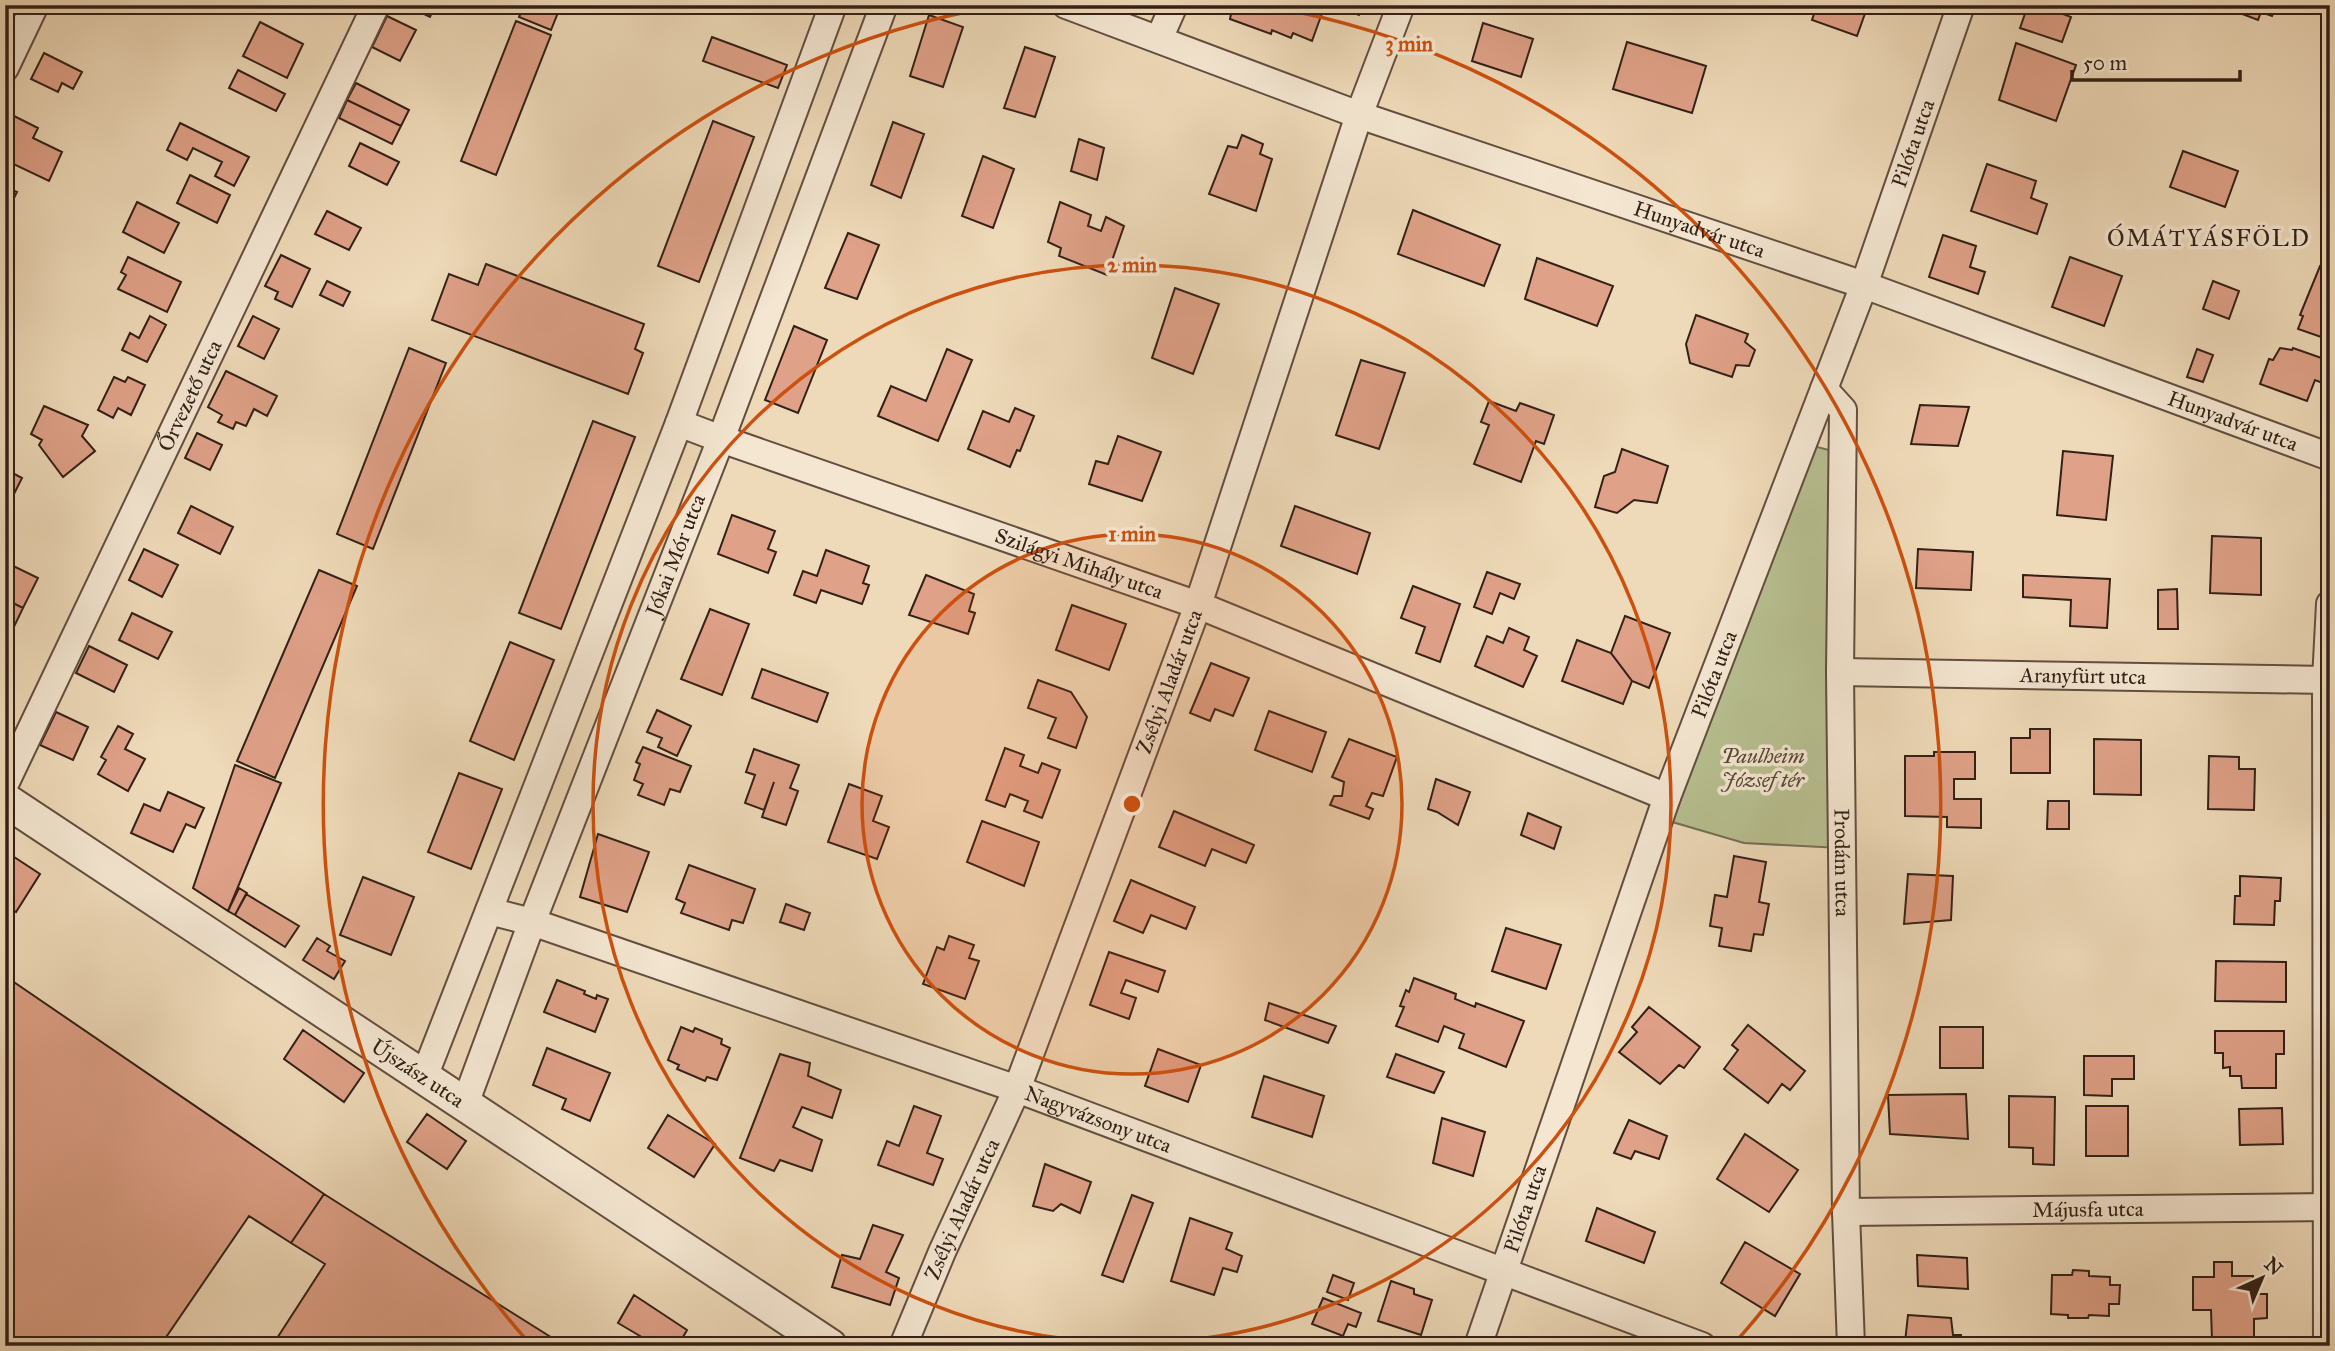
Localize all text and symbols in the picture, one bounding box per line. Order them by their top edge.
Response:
text: 3 min [1385,31,1433,57]
scale bar [2072,38,2240,82]
text: 50 m [2083,50,2128,76]
street label: Pilóta utca [1886,96,1940,191]
street label: Hunyadvár utca [1630,195,1768,264]
district label: ÓMÁTYÁSFÖLD [2107,223,2311,252]
text: 2 min [1107,252,1157,278]
street label: Őrvezető utca [151,336,228,456]
street label: Hunyadvár utca [2164,385,2302,457]
street label: Jókai Mór utca [639,490,711,621]
text: 1 min [1108,521,1156,547]
street label: Szilágyi Mihály utca [992,522,1167,605]
street label: Zsélyi Aladár utca [1131,606,1208,757]
street label: Pilóta utca [1686,627,1743,722]
street label: Aranyfürt utca [2019,662,2146,690]
park label: Paulheim József tér [1721,743,1805,793]
centre of rings [1120,792,1144,816]
street label: Prodám utca [1829,808,1856,917]
street label: Újszász utca [366,1032,469,1113]
street label: Nagyvázsony utca [1021,1080,1175,1159]
street label: Zsélyi Aladár utca [919,1135,1005,1284]
street label: Pilóta utca [1498,1161,1552,1256]
street label: Májusfa utca [2032,1196,2144,1223]
north arrow [2226,1242,2296,1312]
text: N [2260,1252,2287,1280]

